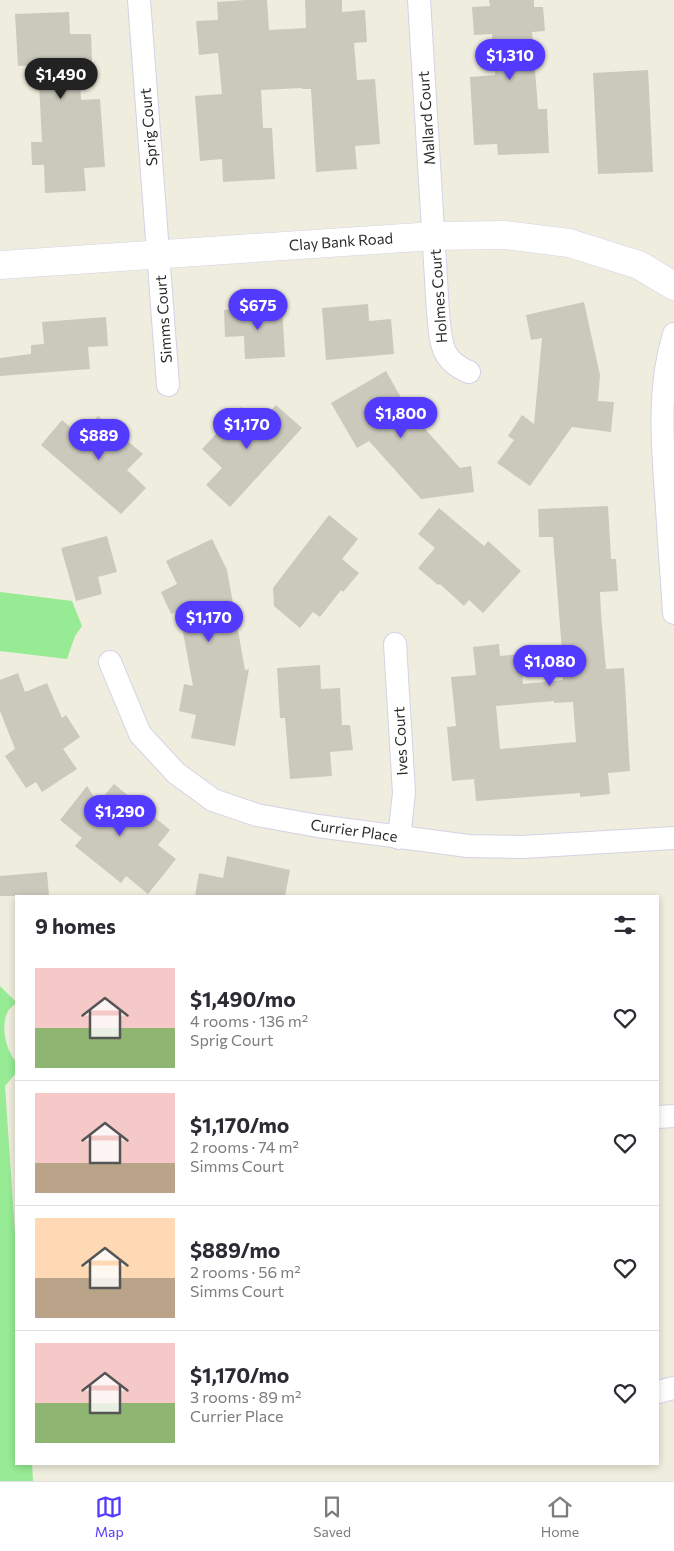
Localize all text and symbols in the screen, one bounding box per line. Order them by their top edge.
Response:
pin: $1,310 [469,38,551,81]
text: $1,310 [486,45,534,64]
pin: $1,490 [20,58,102,100]
text: $1,490 [36,64,86,83]
street label: Mallard Court [414,70,438,166]
street label: Sprig Court [136,87,160,167]
street label: Clay Bank Road [288,228,394,254]
street label: Holmes Court [426,248,450,344]
street label: Simms Court [151,274,175,364]
pin: $675 [228,288,288,331]
text: $675 [240,295,276,314]
pin: $1,800 [360,396,442,439]
text: $1,800 [375,403,427,422]
pin: $1,170 [206,408,288,450]
text: $1,170 [224,414,270,433]
pin: $889 [69,418,129,461]
text: $889 [80,425,118,444]
pin: $1,170 [168,600,250,643]
text: $1,170 [186,607,232,626]
pin: $1,080 [509,644,591,687]
text: $1,080 [524,651,576,670]
street label: Ives Court [389,706,411,776]
pin: $1,290 [79,794,161,837]
text: $1,290 [95,801,145,820]
street label: Currier Place [309,815,399,845]
icon: filters [611,911,639,939]
text: 9 homes [35,913,116,938]
text: $1,490/mo [190,986,296,1011]
icon: home [75,988,135,1048]
icon: heart [611,1004,639,1032]
text: 4 rooms · 136 m² [190,1011,308,1030]
text: Sprig Court [190,1030,274,1049]
text: $1,170/mo [190,1112,289,1137]
icon: home [75,1113,135,1173]
icon: heart [611,1129,639,1157]
text: 2 rooms · 74 m² [190,1137,299,1156]
text: Simms Court [190,1156,284,1175]
text: $889/mo [190,1237,280,1262]
icon: home [75,1238,135,1298]
icon: heart [611,1254,639,1282]
text: 2 rooms · 56 m² [190,1262,301,1281]
text: Simms Court [190,1281,284,1300]
text: $1,170/mo [190,1362,289,1387]
icon: home [75,1363,135,1423]
icon: heart [611,1379,639,1407]
text: 3 rooms · 89 m² [190,1387,301,1406]
text: Currier Place [190,1406,284,1425]
tab: Map [95,1493,124,1540]
tab: Saved [313,1493,351,1540]
tab: Home [541,1493,579,1540]

